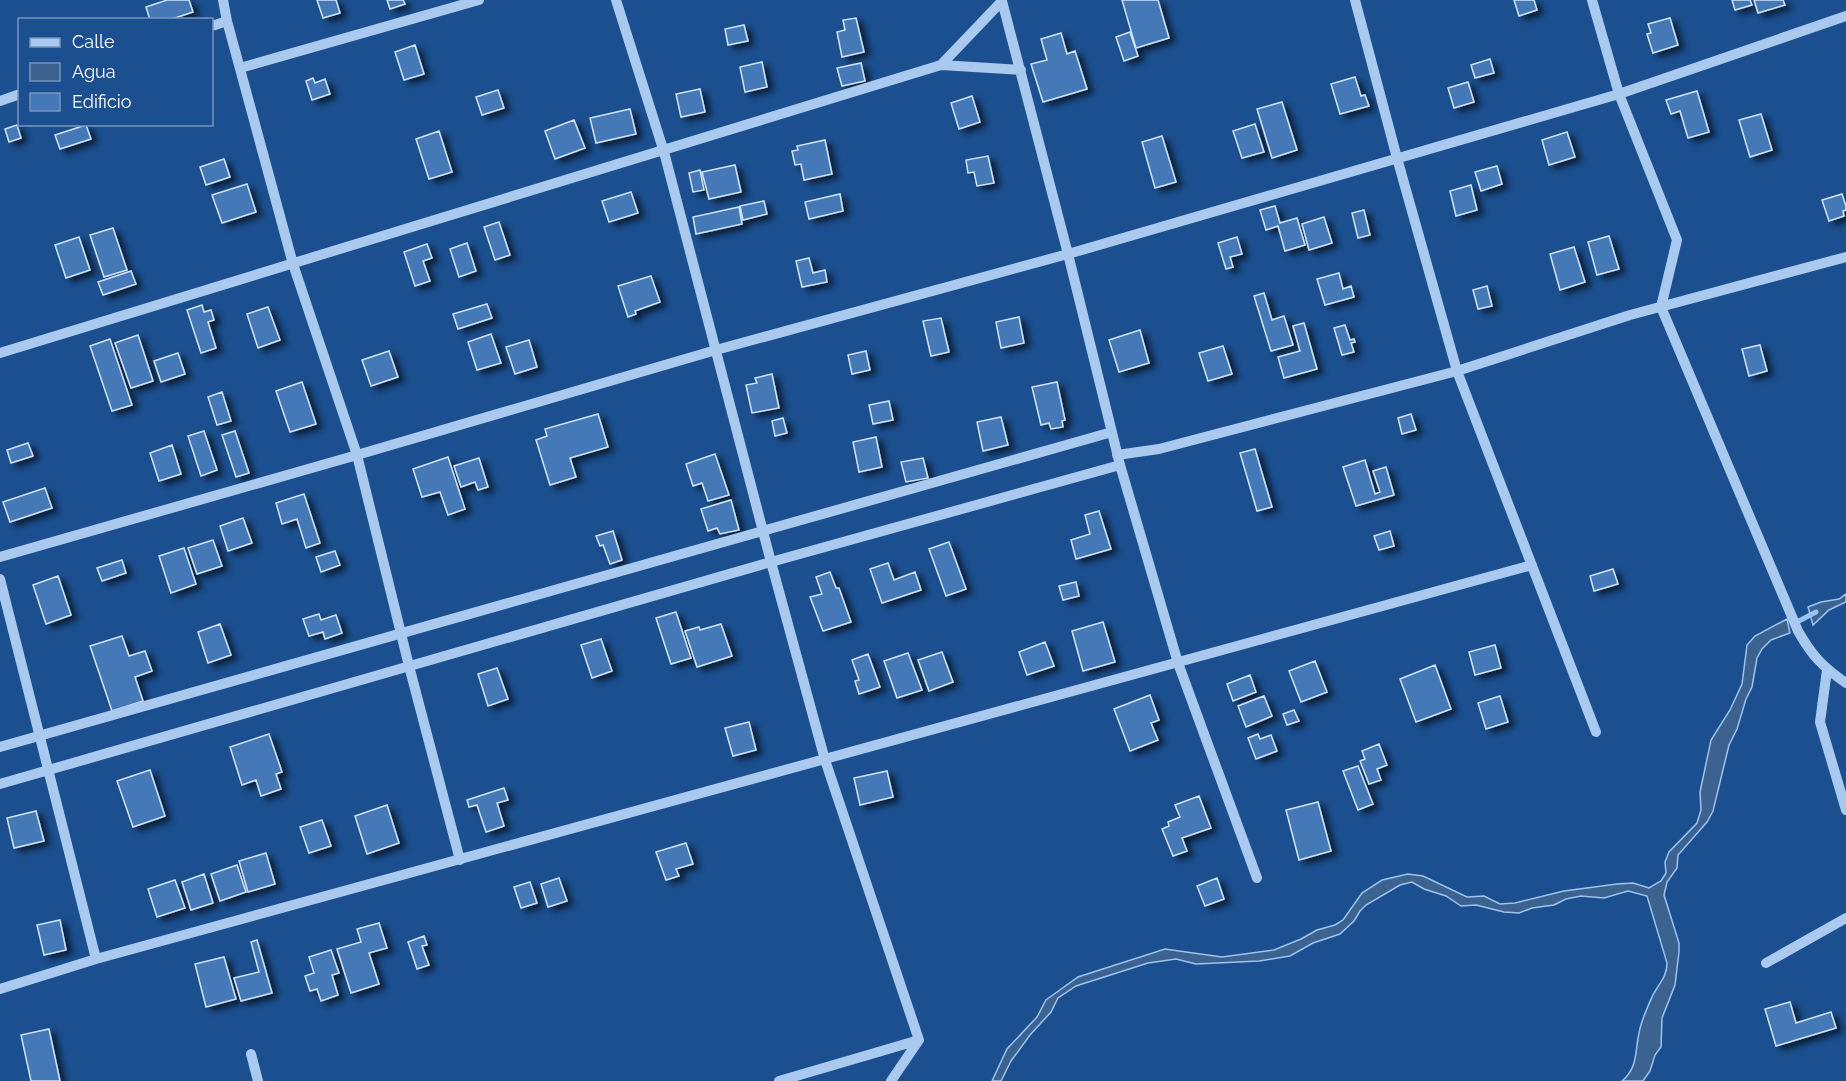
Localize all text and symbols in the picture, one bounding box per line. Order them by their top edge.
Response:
legend [18,18,213,126]
text: Calle [72,31,115,52]
text: Agua [72,61,116,82]
text: Edificio [72,91,132,112]

